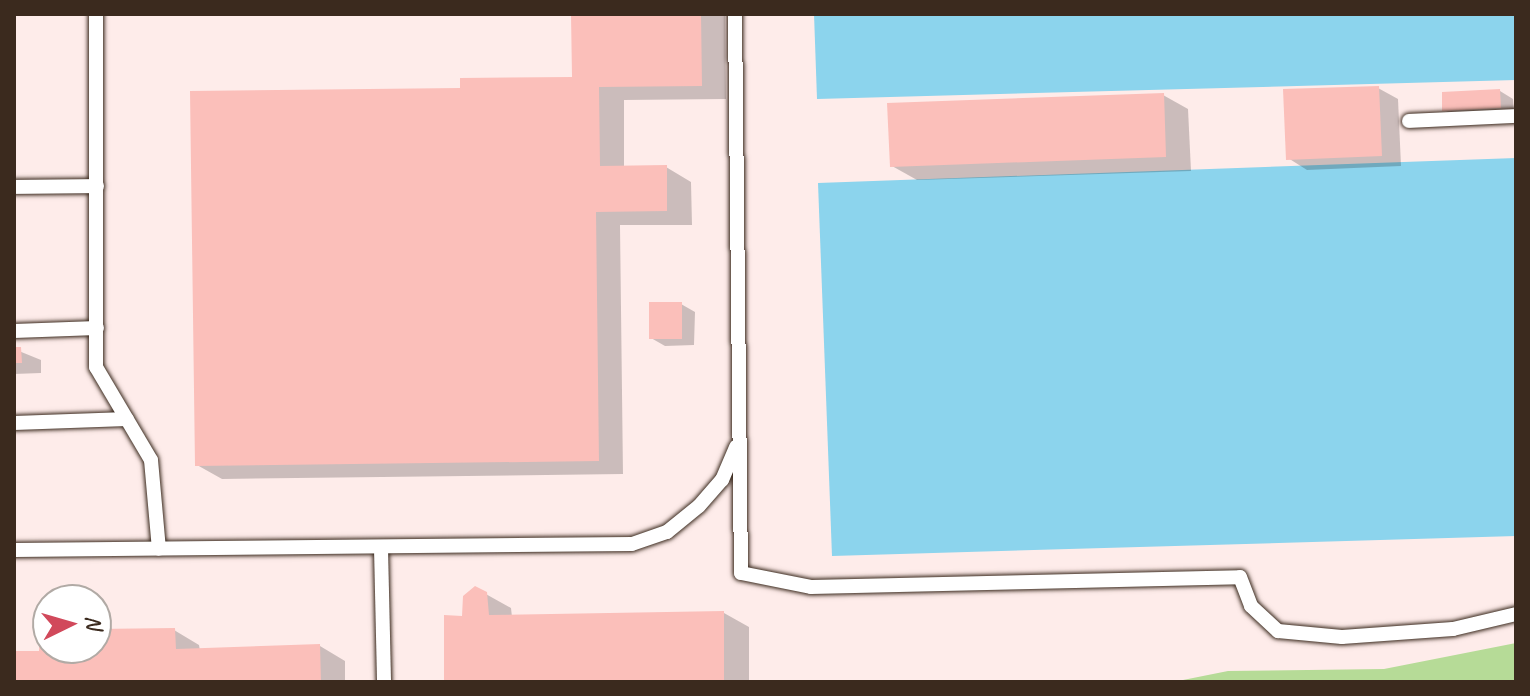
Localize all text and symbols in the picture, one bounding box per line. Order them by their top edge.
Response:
north arrow [32,584,112,664]
text: N [79,614,108,630]

